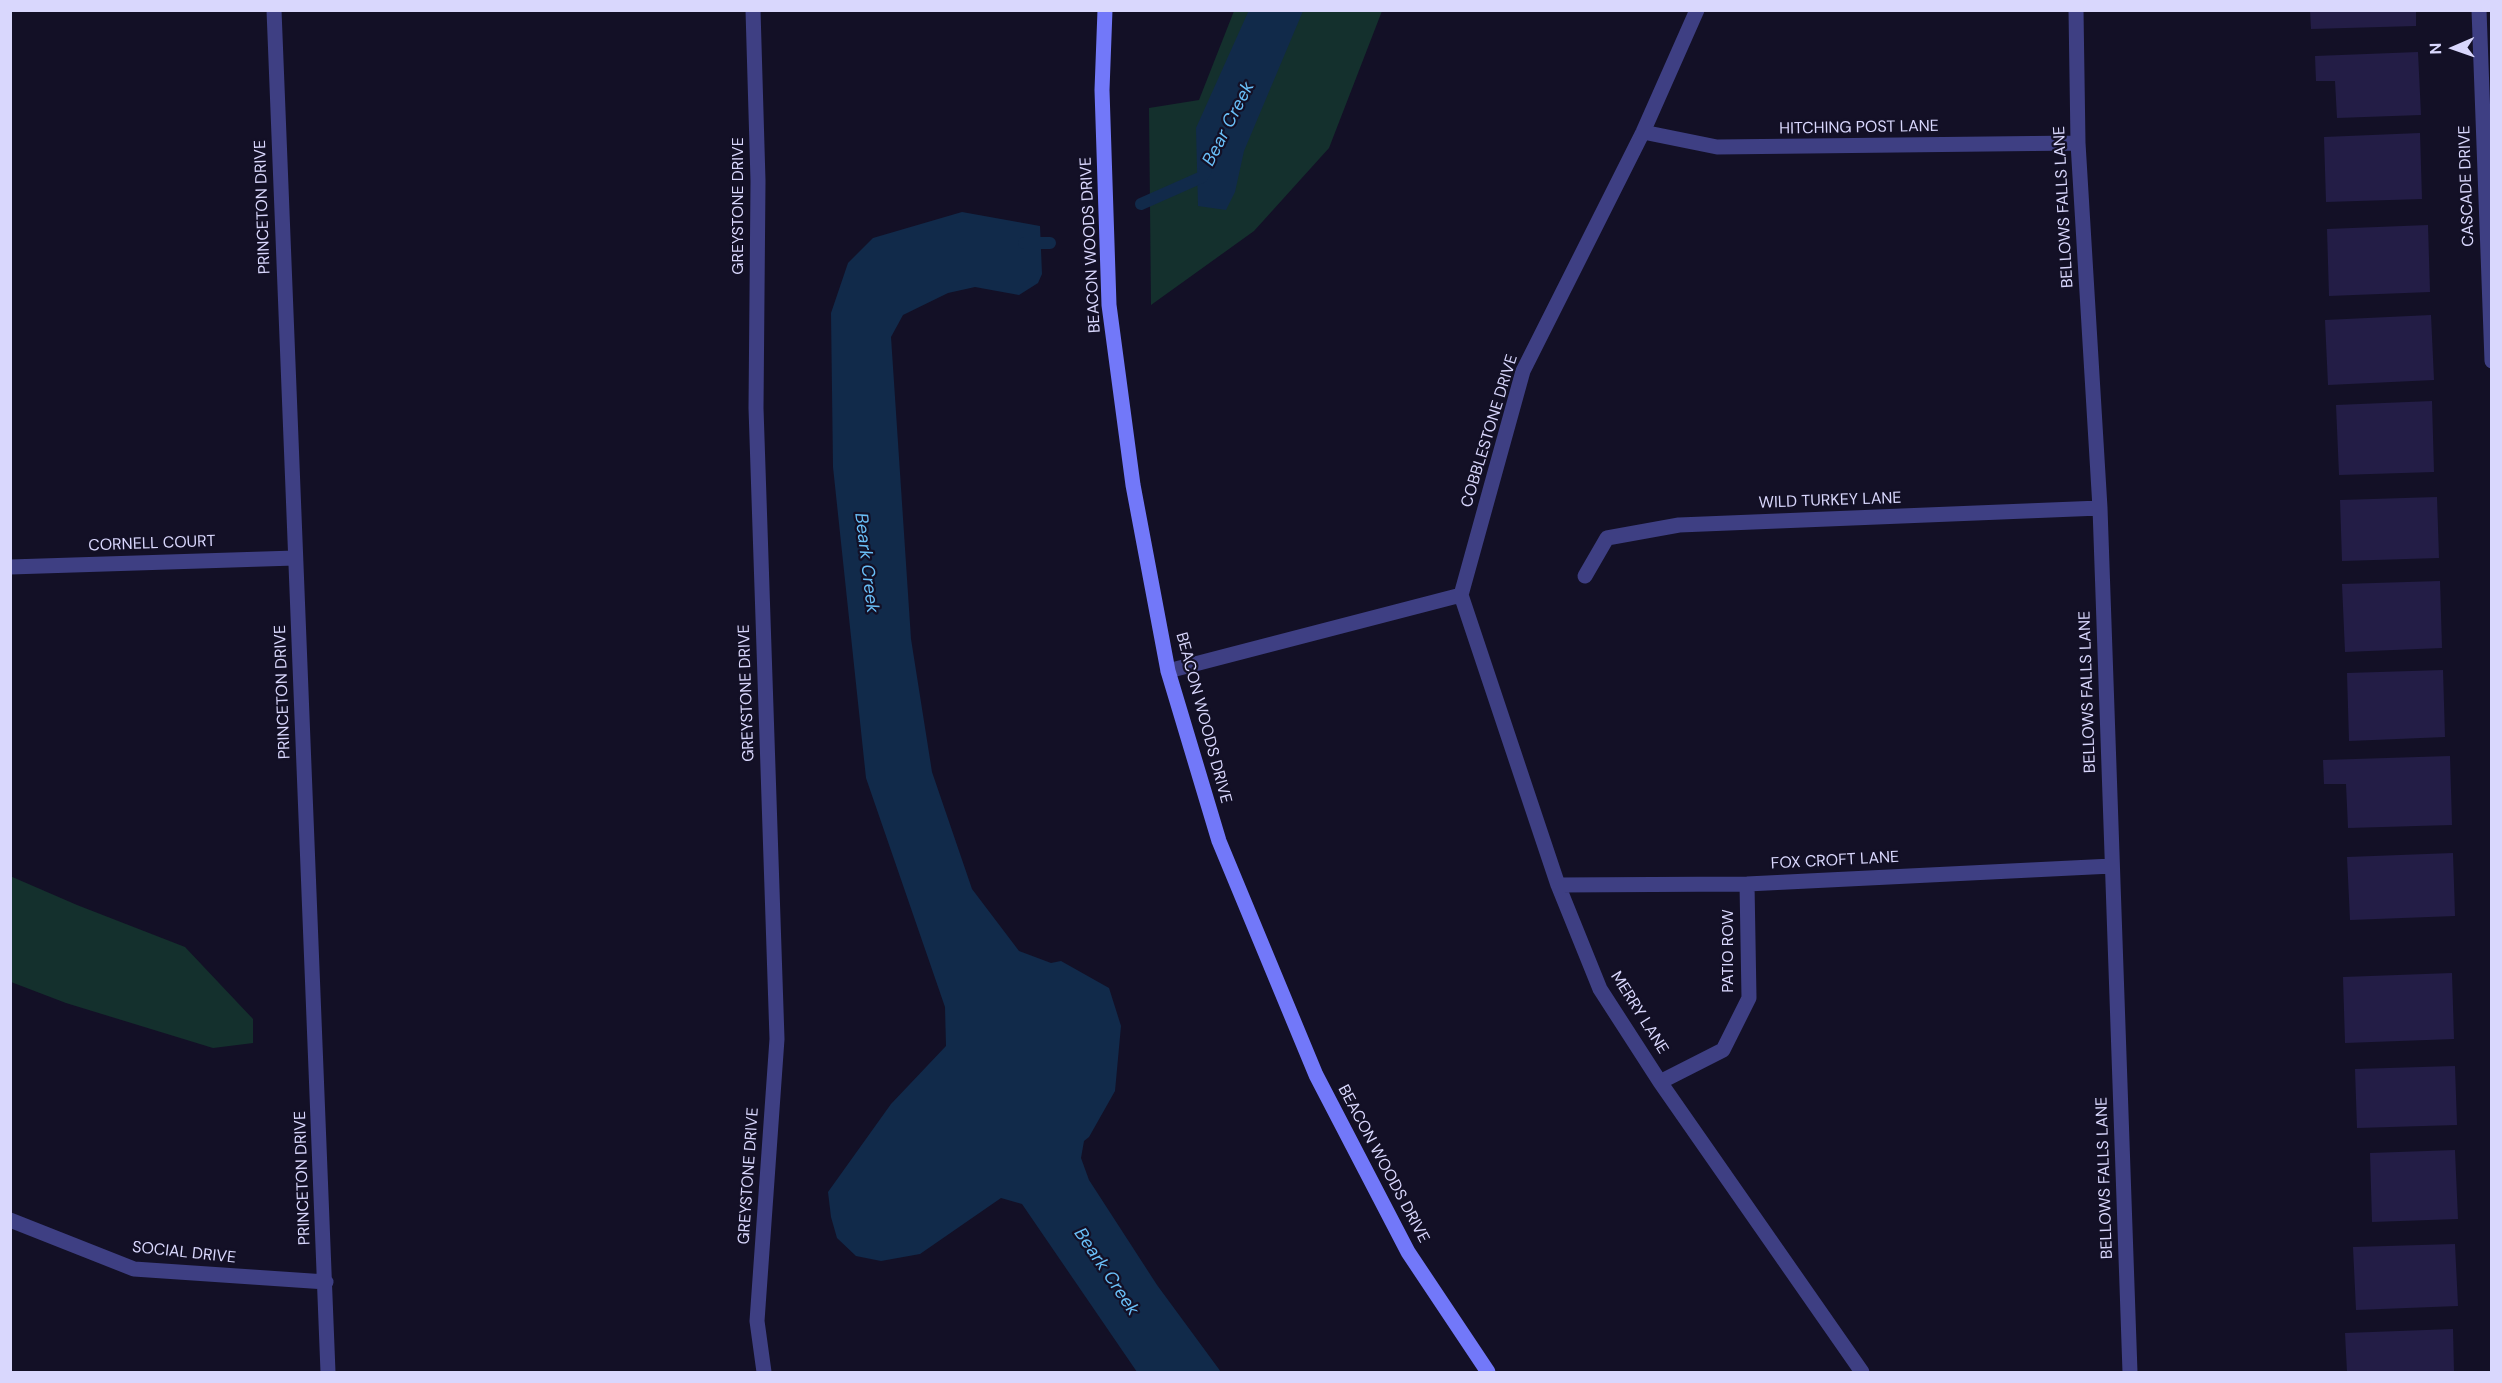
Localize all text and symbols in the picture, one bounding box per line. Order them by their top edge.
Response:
north arrow [2424,18,2484,78]
text: N [2425,42,2446,55]
water label: Bear Creek [1199,78,1259,170]
street label: HITCHING POST LANE [1779,117,1939,139]
street label: BELLOWS FALLS LANE [2050,125,2078,289]
street label: CASCADE DRIVE [2455,125,2479,247]
street label: GREYSTONE DRIVE [729,137,749,275]
street label: PRINCETON DRIVE [251,140,275,274]
street label: BEACON WOODS DRIVE [1077,156,1105,334]
street label: COBBLESTONE DRIVE [1458,352,1522,510]
street label: WILD TURKEY LANE [1758,489,1902,513]
water label: Beark Creek [849,511,883,615]
street label: CORNELL COURT [88,532,216,556]
street label: BELLOWS FALLS LANE [2076,611,2100,773]
street label: GREYSTONE DRIVE [735,624,759,762]
street label: PRINCETON DRIVE [271,625,295,759]
street label: BEACON WOODS DRIVE [1171,630,1235,806]
street label: FOX CROFT LANE [1770,848,1900,874]
street label: PATIO ROW [1719,909,1739,993]
street label: MERRY LANE [1606,968,1672,1058]
street label: BEACON WOODS DRIVE [1333,1082,1433,1246]
street label: BELLOWS FALLS LANE [2093,1097,2117,1259]
street label: GREYSTONE DRIVE [735,1107,763,1245]
street label: PRINCETON DRIVE [291,1111,315,1245]
water label: Beark Creek [1069,1224,1143,1320]
street label: SOCIAL DRIVE [131,1238,237,1268]

